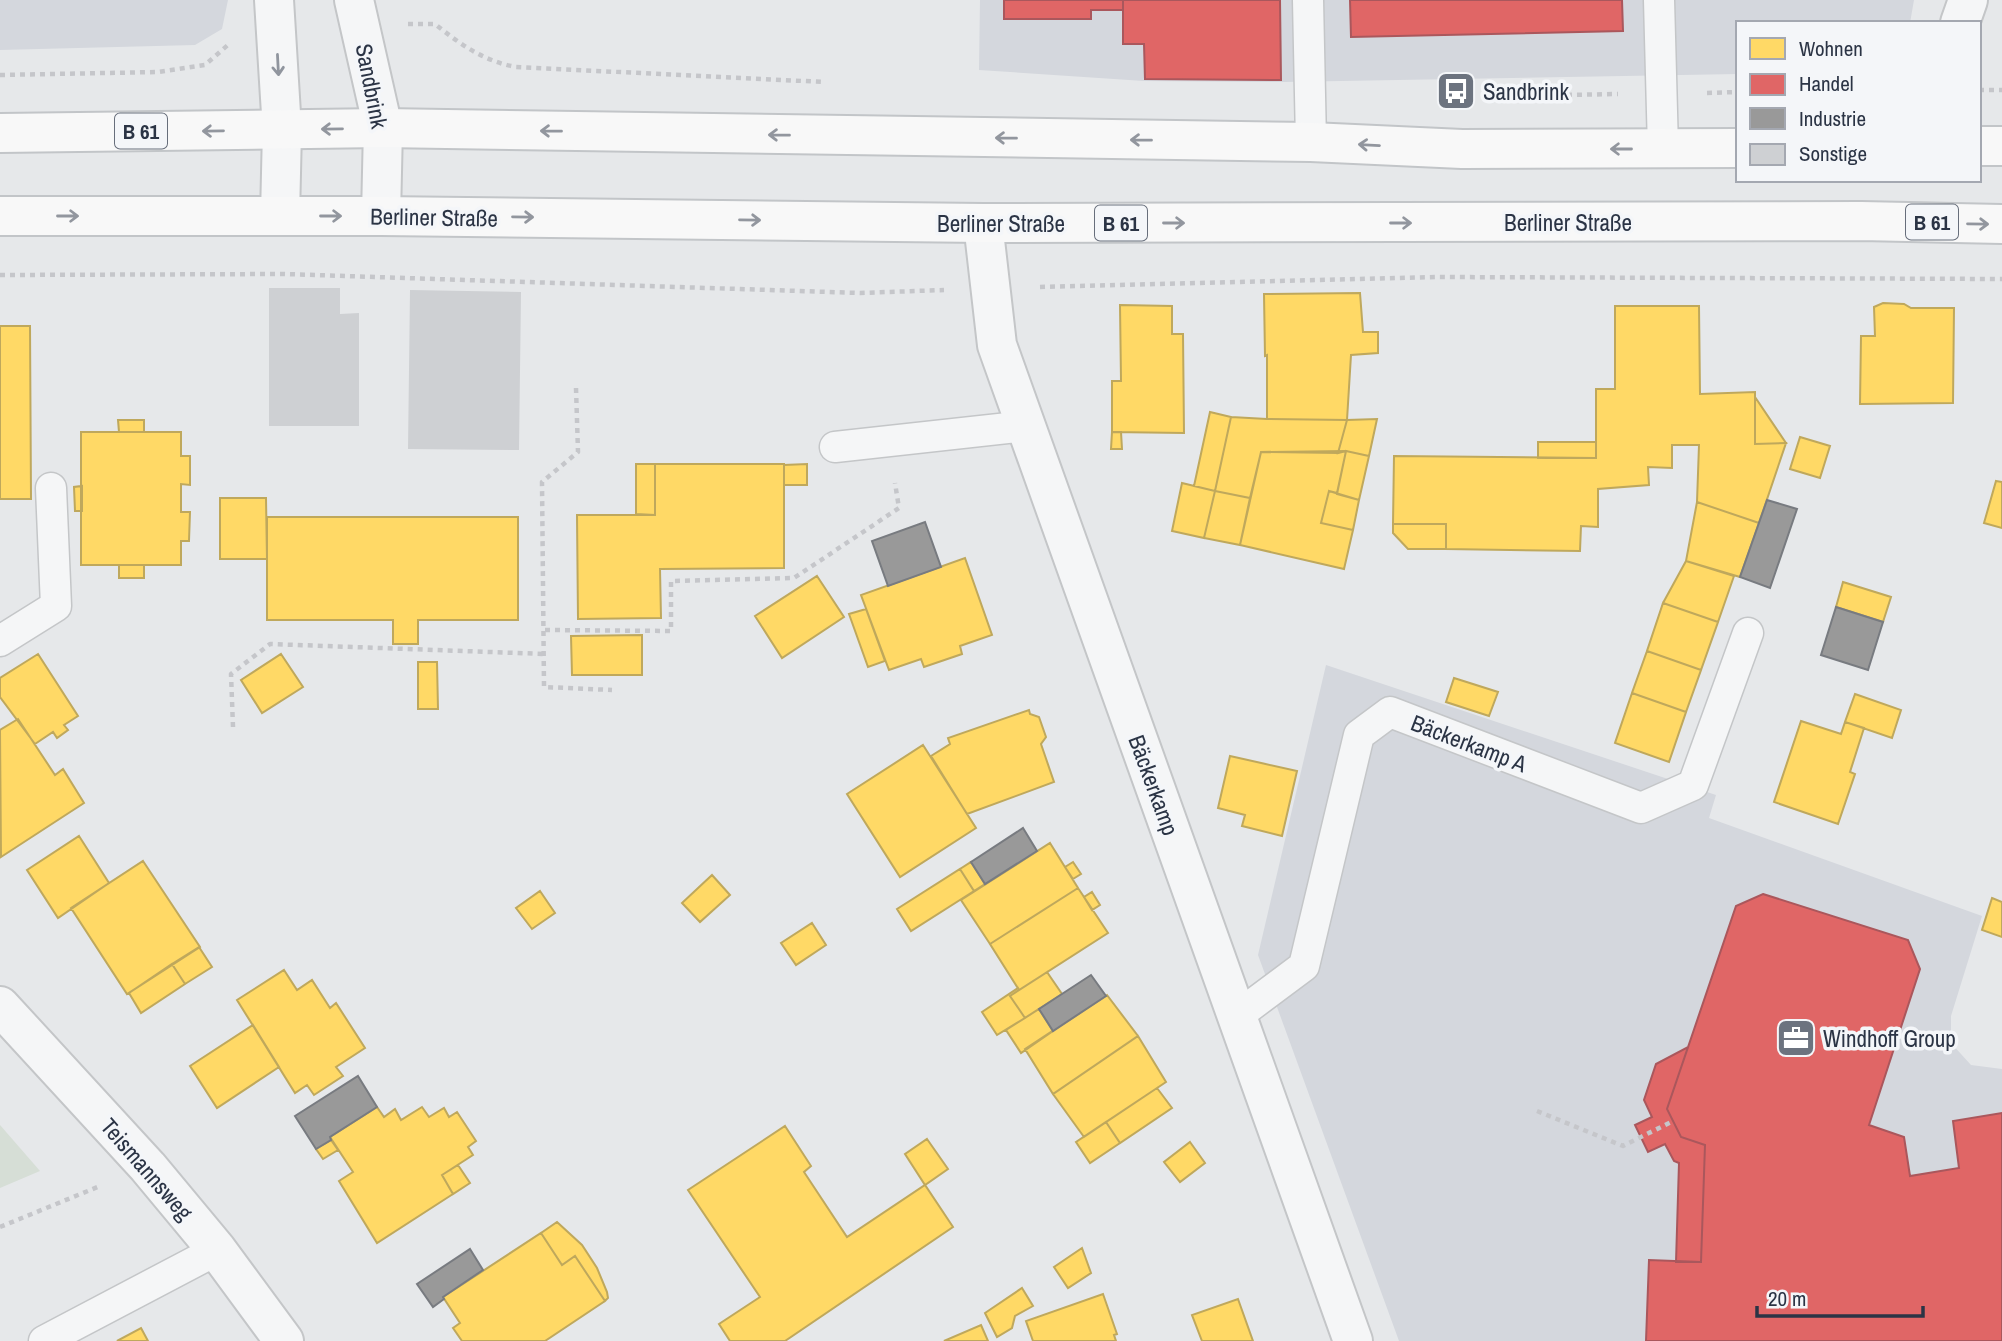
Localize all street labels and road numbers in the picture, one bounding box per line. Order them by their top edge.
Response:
street label: Sandbrink [349,41,396,132]
road number: B 61 [115,114,167,148]
street label: Berliner Straße [370,200,498,234]
road number: B 61 [1906,204,1958,240]
road number: B 61 [1095,206,1147,241]
street label: Berliner Straße [1504,207,1632,238]
street label: Berliner Straße [937,208,1065,239]
street label: Bäckerkamp A [1407,707,1532,779]
street label: Bäckerkamp [1122,730,1186,840]
street label: Teismannsweg [94,1111,200,1227]

